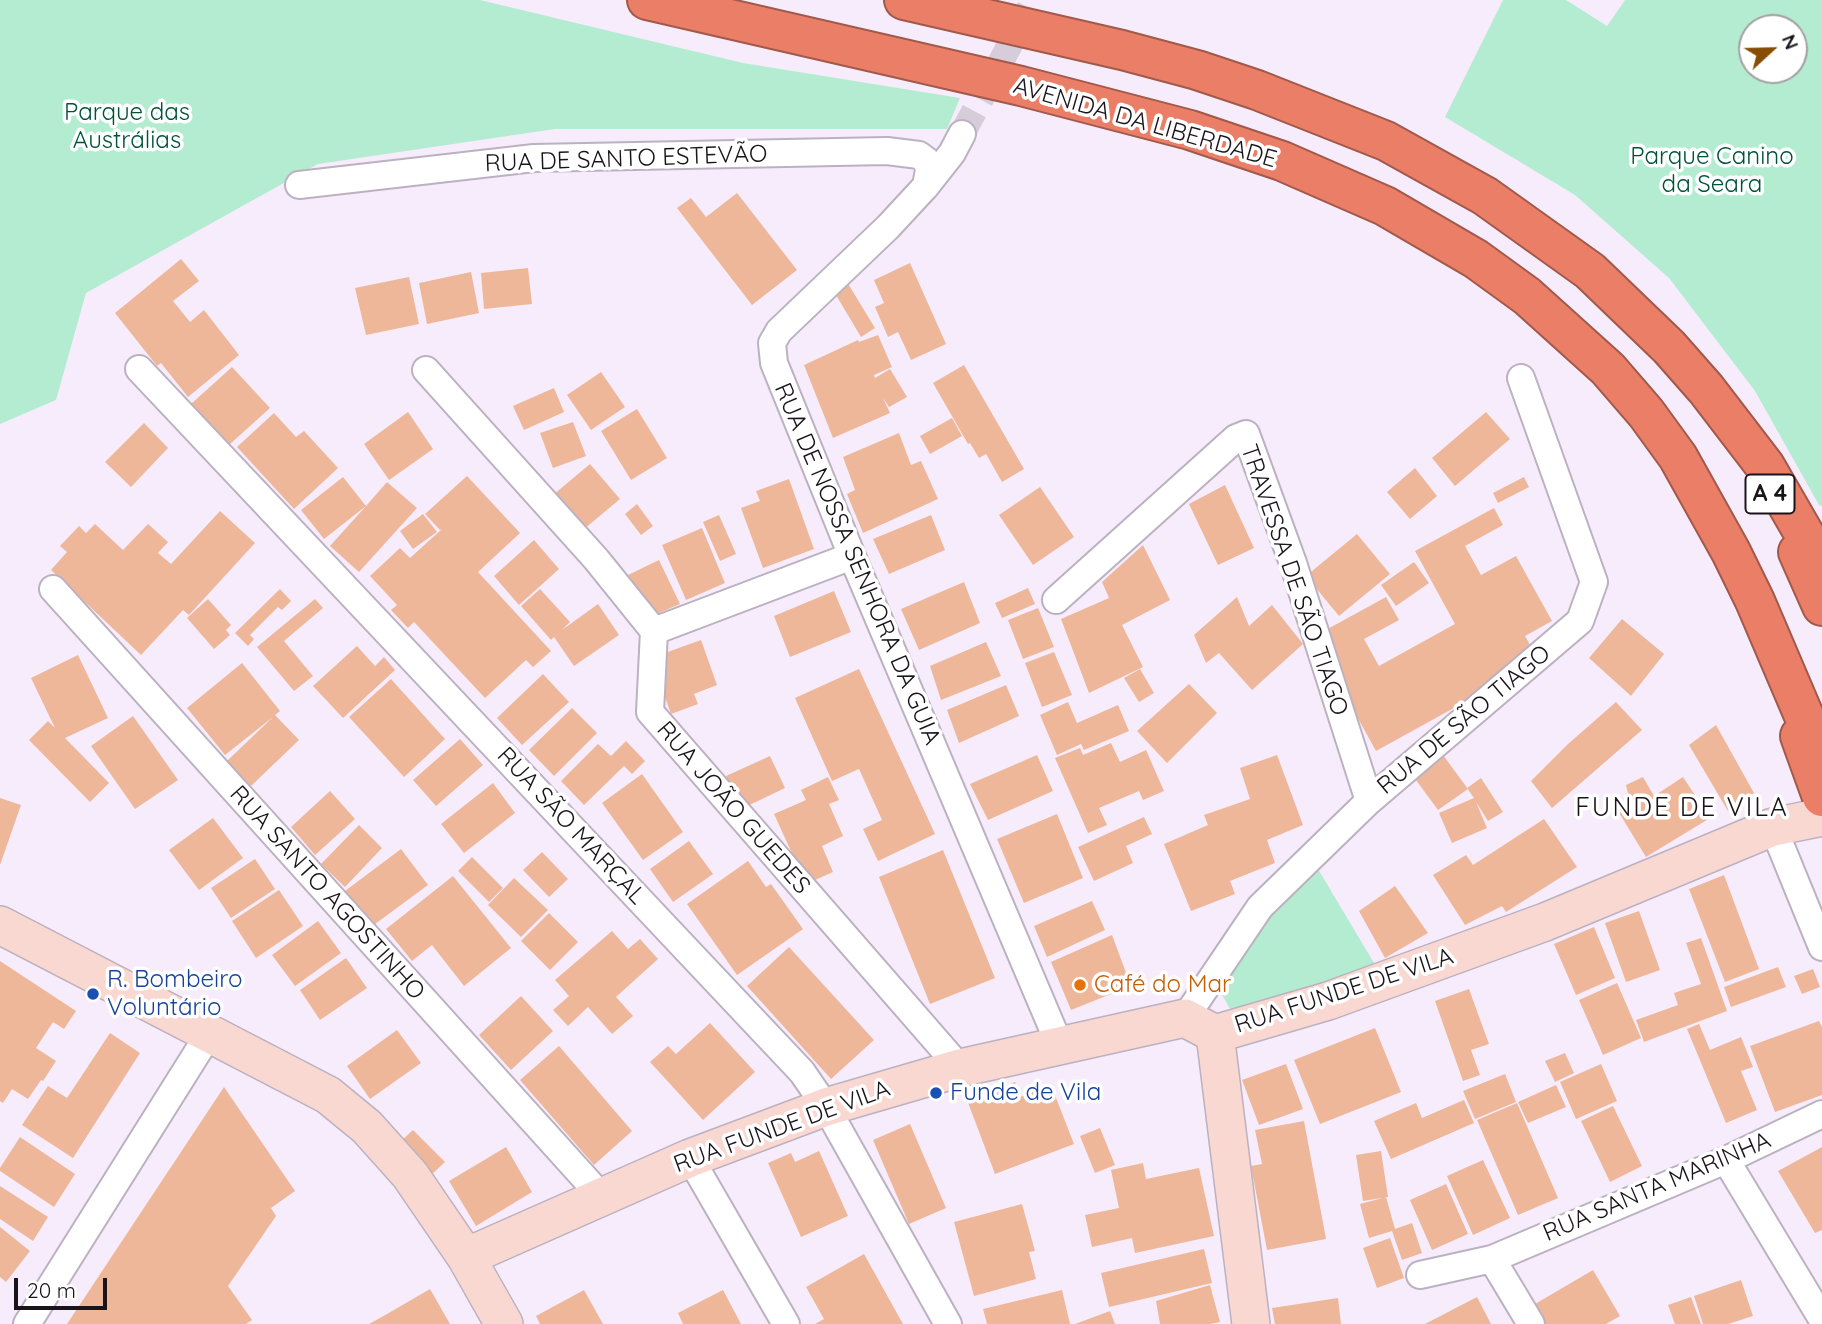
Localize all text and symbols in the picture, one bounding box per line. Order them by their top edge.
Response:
north arrow [1738,14,1808,84]
text: N [1777,31,1804,53]
street label: AVENIDA DA LIBERDADE [1010,72,1280,174]
park label: Parque das Austrálias [64,99,190,155]
street label: RUA DE SANTO ESTEVÃO [484,140,768,178]
park label: Parque Canino da Seara [1630,143,1794,199]
street label: RUA DE NOSSA SENHORA DA GUIA [768,379,946,749]
street label: TRAVESSA DE SÃO TIAGO [1234,441,1354,719]
road number: A 4 [1746,474,1795,514]
street label: RUA DE SÃO TIAGO [1372,639,1556,801]
street label: RUA JOÃO GUEDES [650,716,816,900]
street label: RUA SÃO MARÇAL [491,741,651,911]
street label: RUA SANTO AGOSTINHO [223,780,431,1006]
district label: FUNDE DE VILA [1577,792,1787,824]
street label: RUA FUNDE DE VILA [1231,942,1457,1040]
place label: R. Bombeiro Voluntário [107,966,242,1022]
place label: Café do Mar [1094,971,1231,999]
marker: Café do Mar [1072,977,1088,993]
marker: R. Bombeiro Voluntário [85,986,101,1002]
street label: RUA FUNDE DE VILA [670,1074,894,1180]
place label: Funde de Vila [950,1079,1101,1107]
marker: Funde de Vila [928,1085,944,1101]
street label: RUA SANTA MARINHA [1539,1126,1775,1248]
scale bar [18,1264,110,1308]
text: 20 m [27,1277,76,1303]

